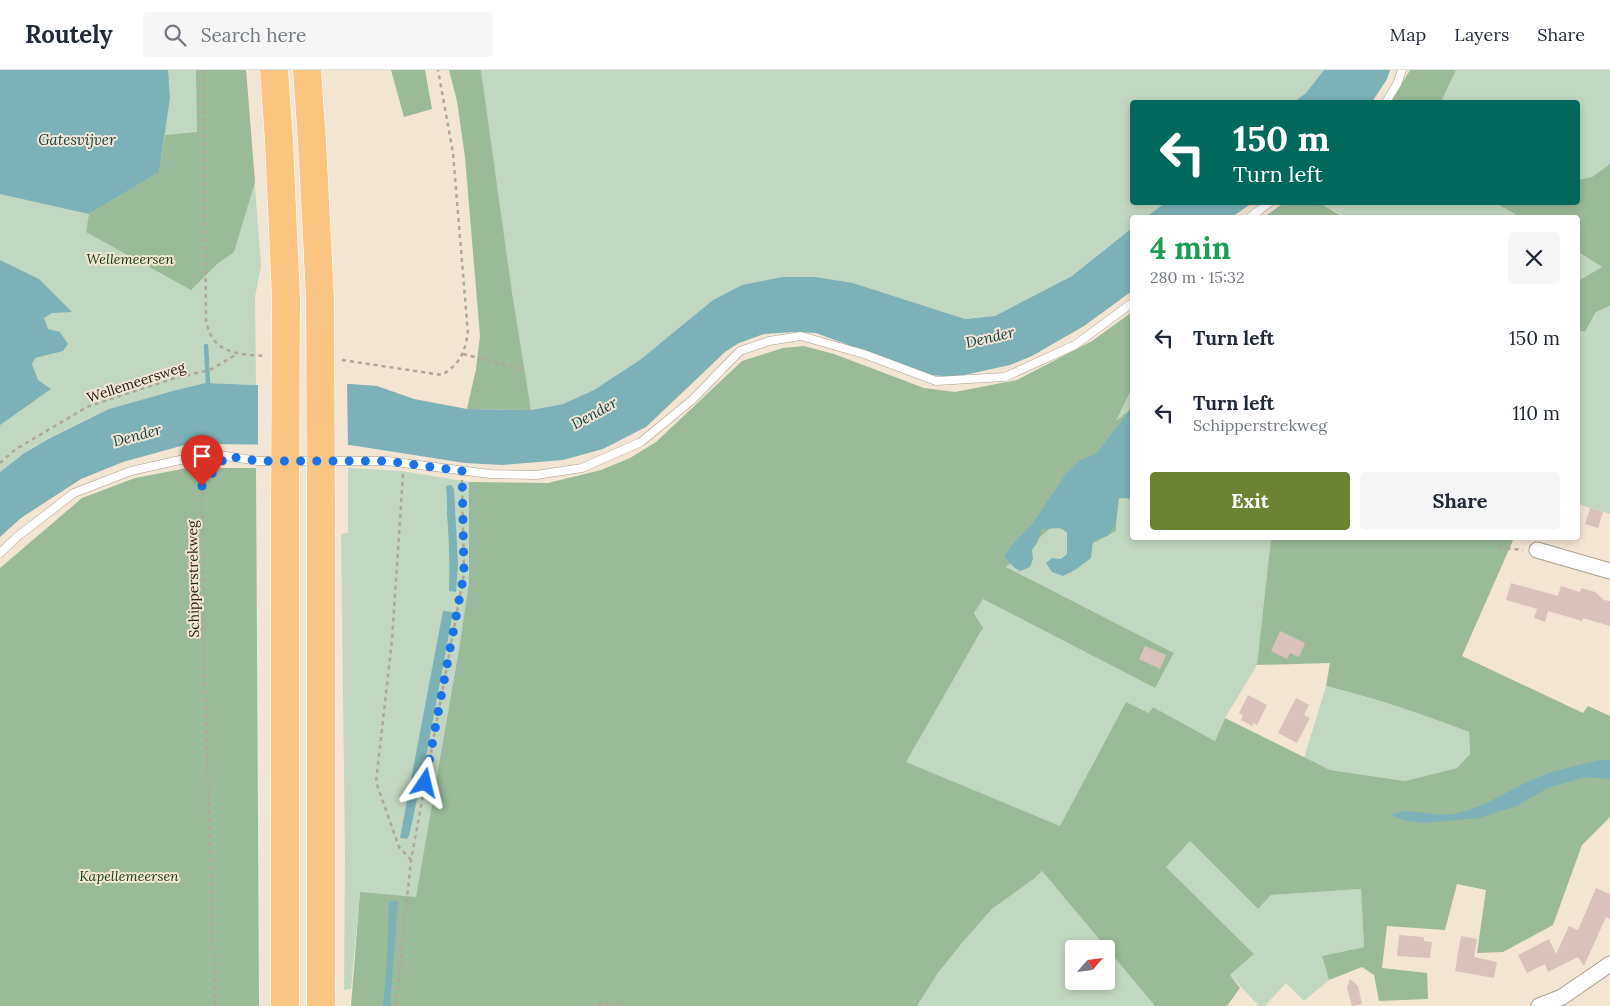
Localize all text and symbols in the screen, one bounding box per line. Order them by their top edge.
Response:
search box [143,12,493,57]
text: Routely [25,19,113,50]
icon: search [161,21,189,49]
text: Search here [201,23,306,47]
text: Map [1390,23,1426,46]
text: Layers [1454,23,1509,46]
text: Share [1537,23,1585,46]
text: 150 m [1233,116,1330,161]
icon: left [1150,120,1215,185]
water label: Gatesvijver [38,130,116,149]
text: Turn left [1233,160,1323,188]
text: 4 min [1150,229,1231,267]
button: close [1508,232,1560,284]
park label: Wellemeersen [86,250,174,268]
text: 280 m · 15:32 [1150,267,1245,287]
water label: Dender [964,322,1017,352]
icon: left [1150,324,1178,352]
text: Turn left [1193,326,1274,350]
text: 150 m [1509,326,1560,350]
street label: Wellemeersweg [84,357,188,406]
text: Turn left [1193,391,1274,415]
water label: Dender [568,393,621,433]
icon: left [1150,399,1178,427]
text: 110 m [1512,401,1560,425]
text: Schipperstrekweg [1193,415,1327,435]
water label: Dender [111,419,164,451]
pin [181,435,223,486]
icon: arrive [188,442,216,470]
button: Exit [1150,472,1350,530]
button: Share [1360,472,1560,530]
street label: Schipperstrekweg [183,520,203,638]
position arrow [398,756,450,808]
park label: Kapellemeersen [79,867,179,885]
north arrow [1065,940,1115,990]
map controls [1065,940,1115,990]

